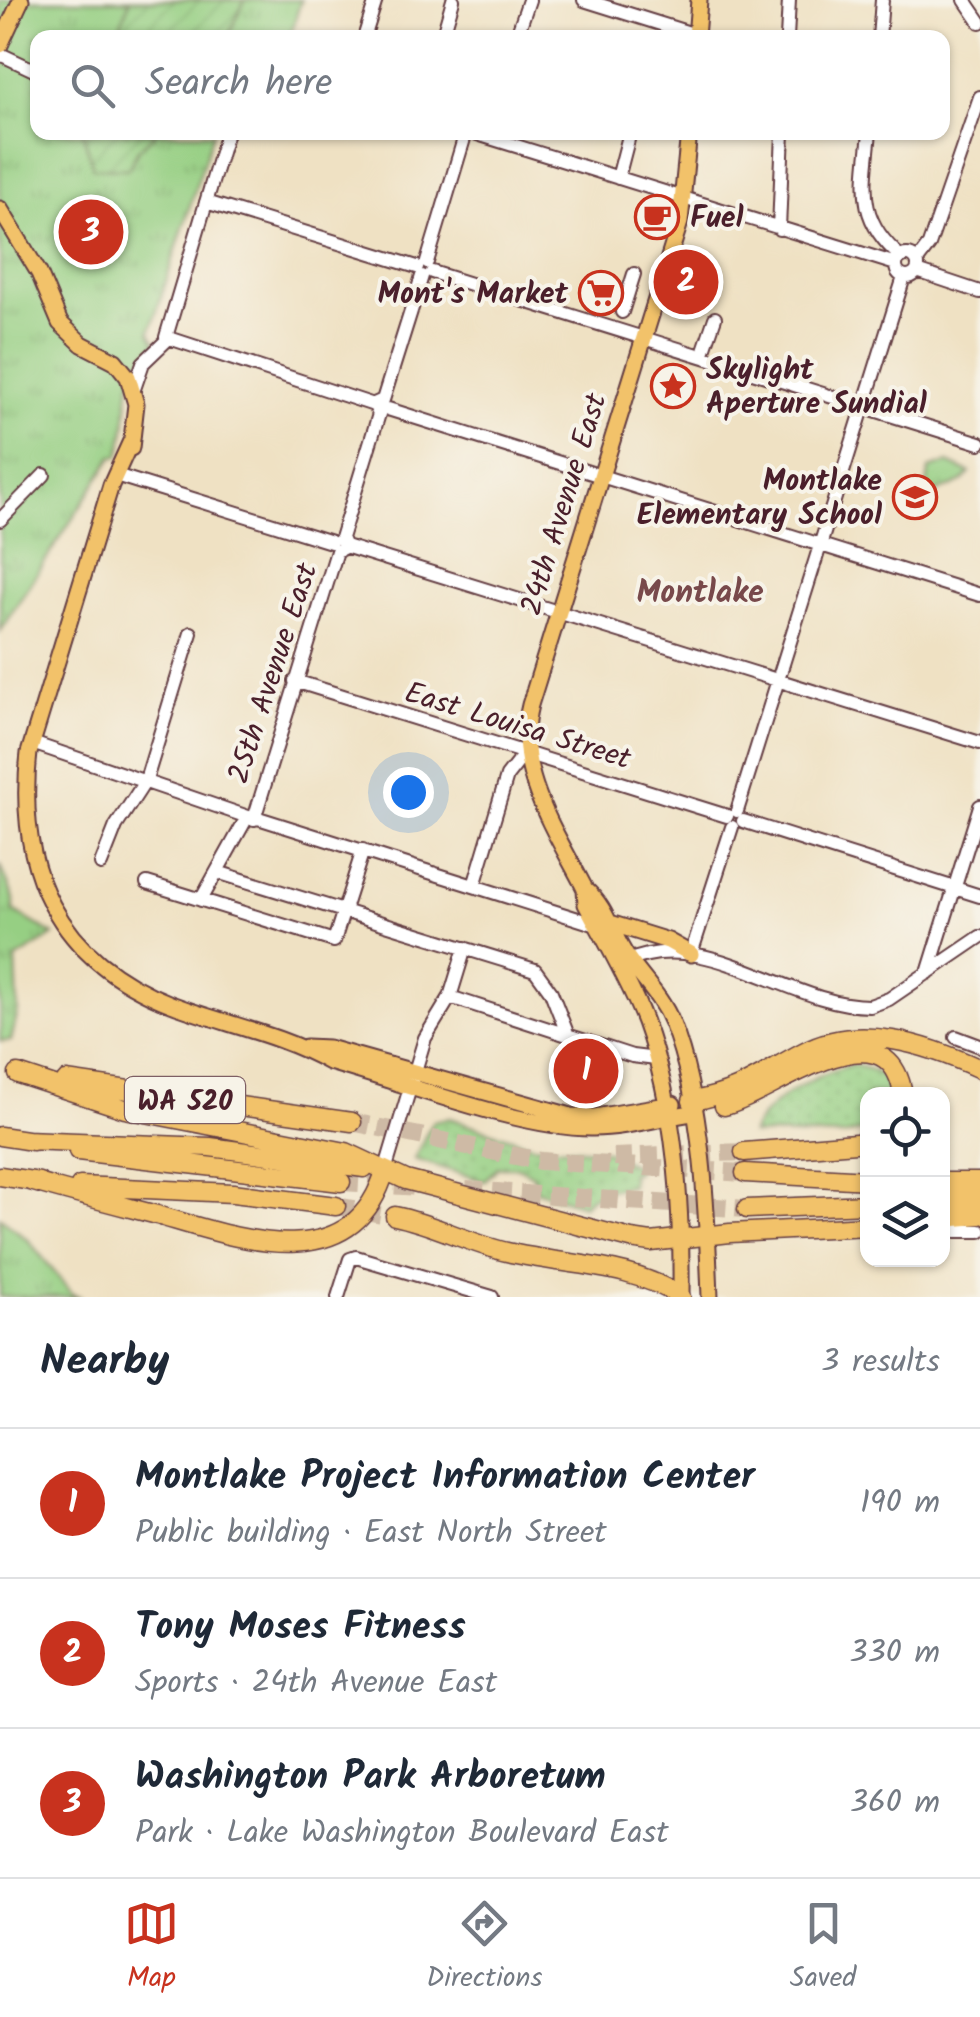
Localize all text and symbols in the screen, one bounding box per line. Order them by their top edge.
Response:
search box [30,30,950,140]
text: Search here [145,55,332,115]
icon: search [65,58,120,113]
pin: 3 [58,194,124,270]
cafe icon: Fuel [634,194,680,240]
place label: Fuel [690,195,743,243]
pin: 2 [654,244,718,320]
supermarket icon: Mont's Market [578,270,624,316]
place label: Mont's Market [378,271,568,319]
place label: Skylight Aperture Sundial [706,347,927,429]
place icon: Skylight Aperture Sundial [650,363,696,409]
street label: 24th Avenue East [508,387,622,622]
place label: Montlake Elementary School [637,458,882,540]
school or university icon: Montlake Elementary School [892,474,938,520]
street label: 25th Avenue East [216,557,332,790]
district label: Montlake [636,568,764,619]
street label: East Louisa Street [398,670,637,784]
your location [383,767,434,818]
pin: 1 [554,1034,618,1108]
road number: WA 520 [125,1077,245,1123]
map controls [860,1087,950,1267]
button: locate [860,1087,950,1177]
button: layers [860,1177,950,1267]
text: Nearby [40,1329,169,1396]
text: 3 results [821,1337,940,1388]
text: Montlake Project Information Center [135,1448,755,1508]
text: 1 [68,1478,77,1529]
text: 190 m [860,1478,940,1529]
text: Public building · East North Street [135,1508,607,1559]
text: Tony Moses Fitness [135,1598,466,1658]
text: 2 [63,1628,82,1679]
text: 330 m [849,1628,940,1679]
text: Sports · 24th Avenue East [135,1658,497,1709]
text: Washington Park Arboretum [135,1748,606,1808]
text: 3 [64,1778,81,1829]
text: 360 m [850,1778,940,1829]
text: Park · Lake Washington Boulevard East [135,1808,669,1859]
tab: Map [124,1896,179,2001]
tab: Directions [426,1896,542,2001]
tab: Saved [790,1896,856,2001]

